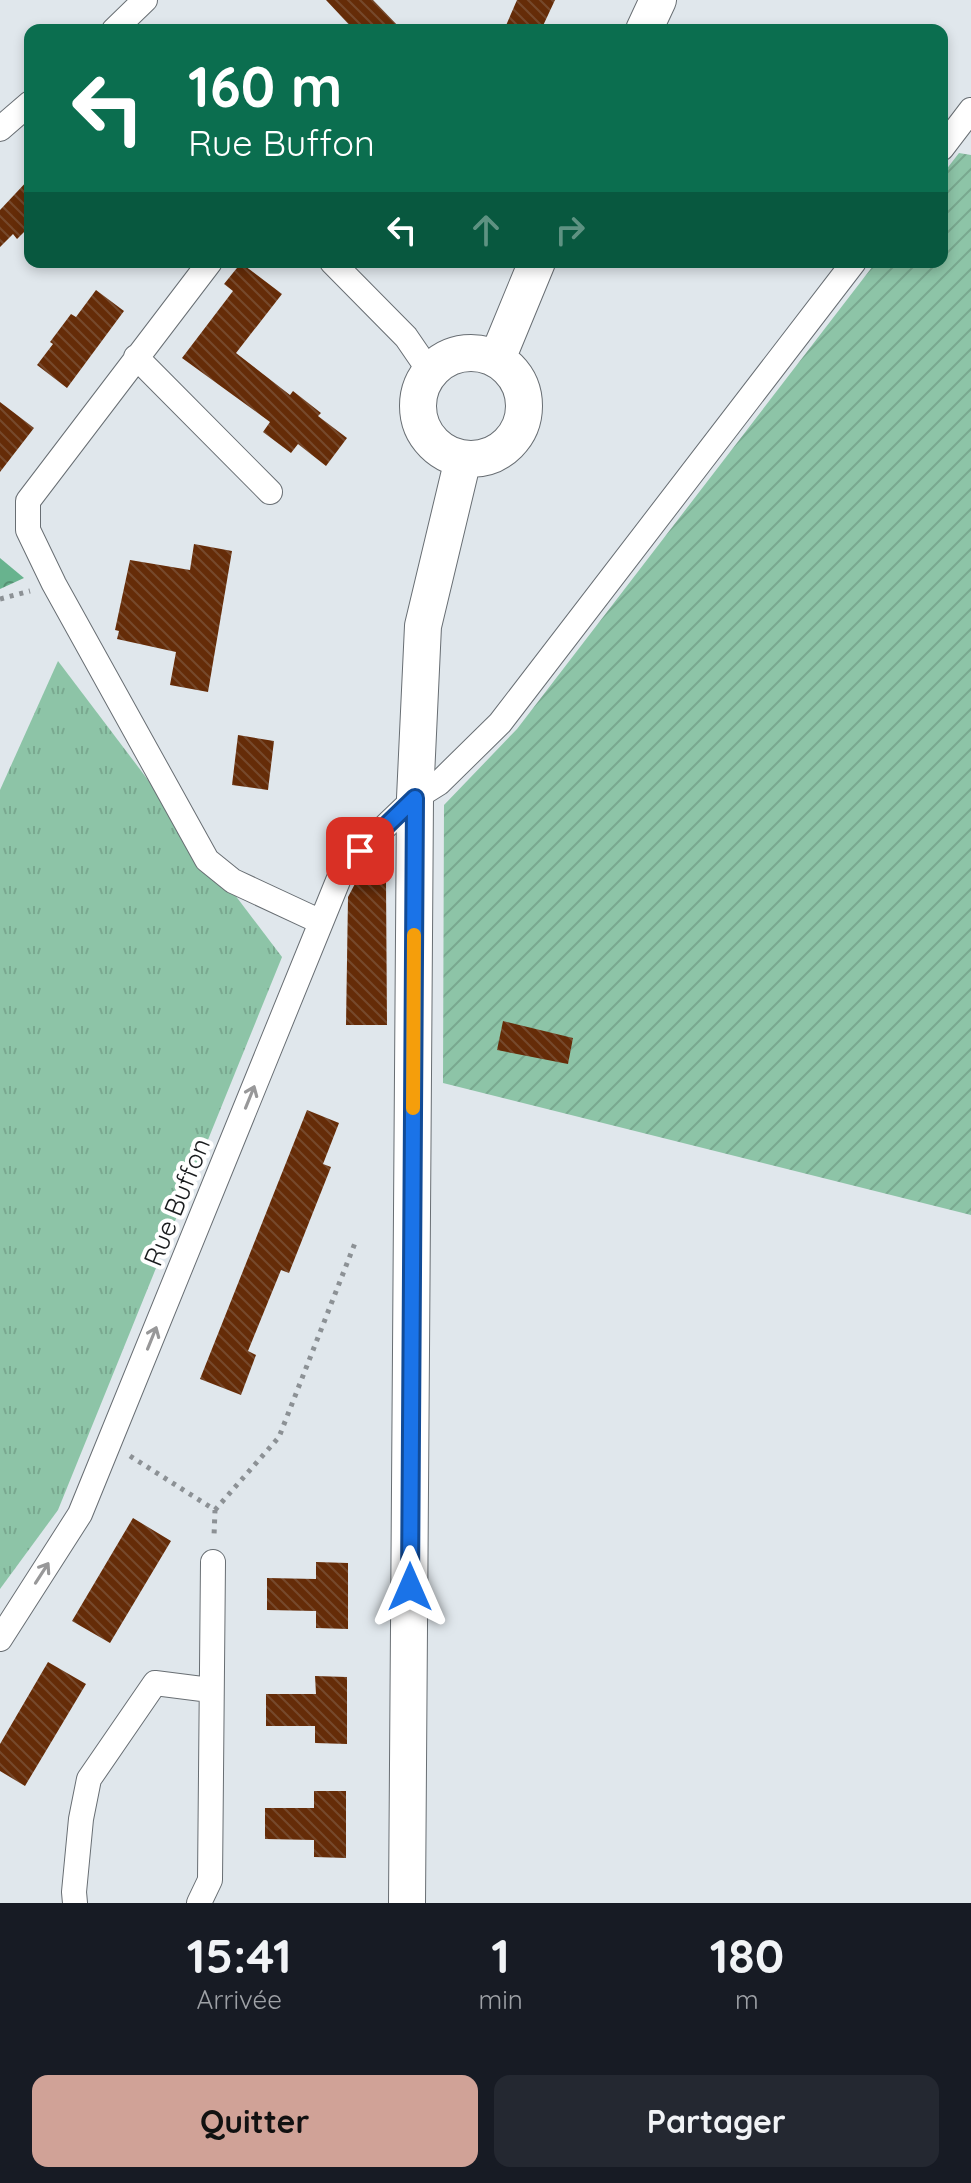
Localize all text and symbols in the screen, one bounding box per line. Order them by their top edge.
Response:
text: 160 m [188,51,342,121]
icon: left [56,56,160,160]
text: Rue Buffon [188,120,375,165]
icon: left [380,208,424,252]
icon: ahead [464,208,508,252]
icon: right [548,208,592,252]
pin [326,817,394,885]
icon: arrive [338,829,382,873]
one-way arrow [244,1085,258,1110]
street label: Rue Buffon [136,1133,217,1271]
one-way arrow [146,1326,160,1351]
position arrow [368,1545,452,1629]
one-way arrow [35,1562,51,1585]
text: 15:41 [187,1925,292,1985]
text: 1 [491,1925,510,1985]
text: 180 [710,1925,784,1985]
text: Arrivée [197,1983,282,2016]
text: min [479,1983,523,2016]
text: m [735,1983,759,2016]
button: Quitter [32,2075,478,2167]
button: Partager [494,2075,939,2167]

